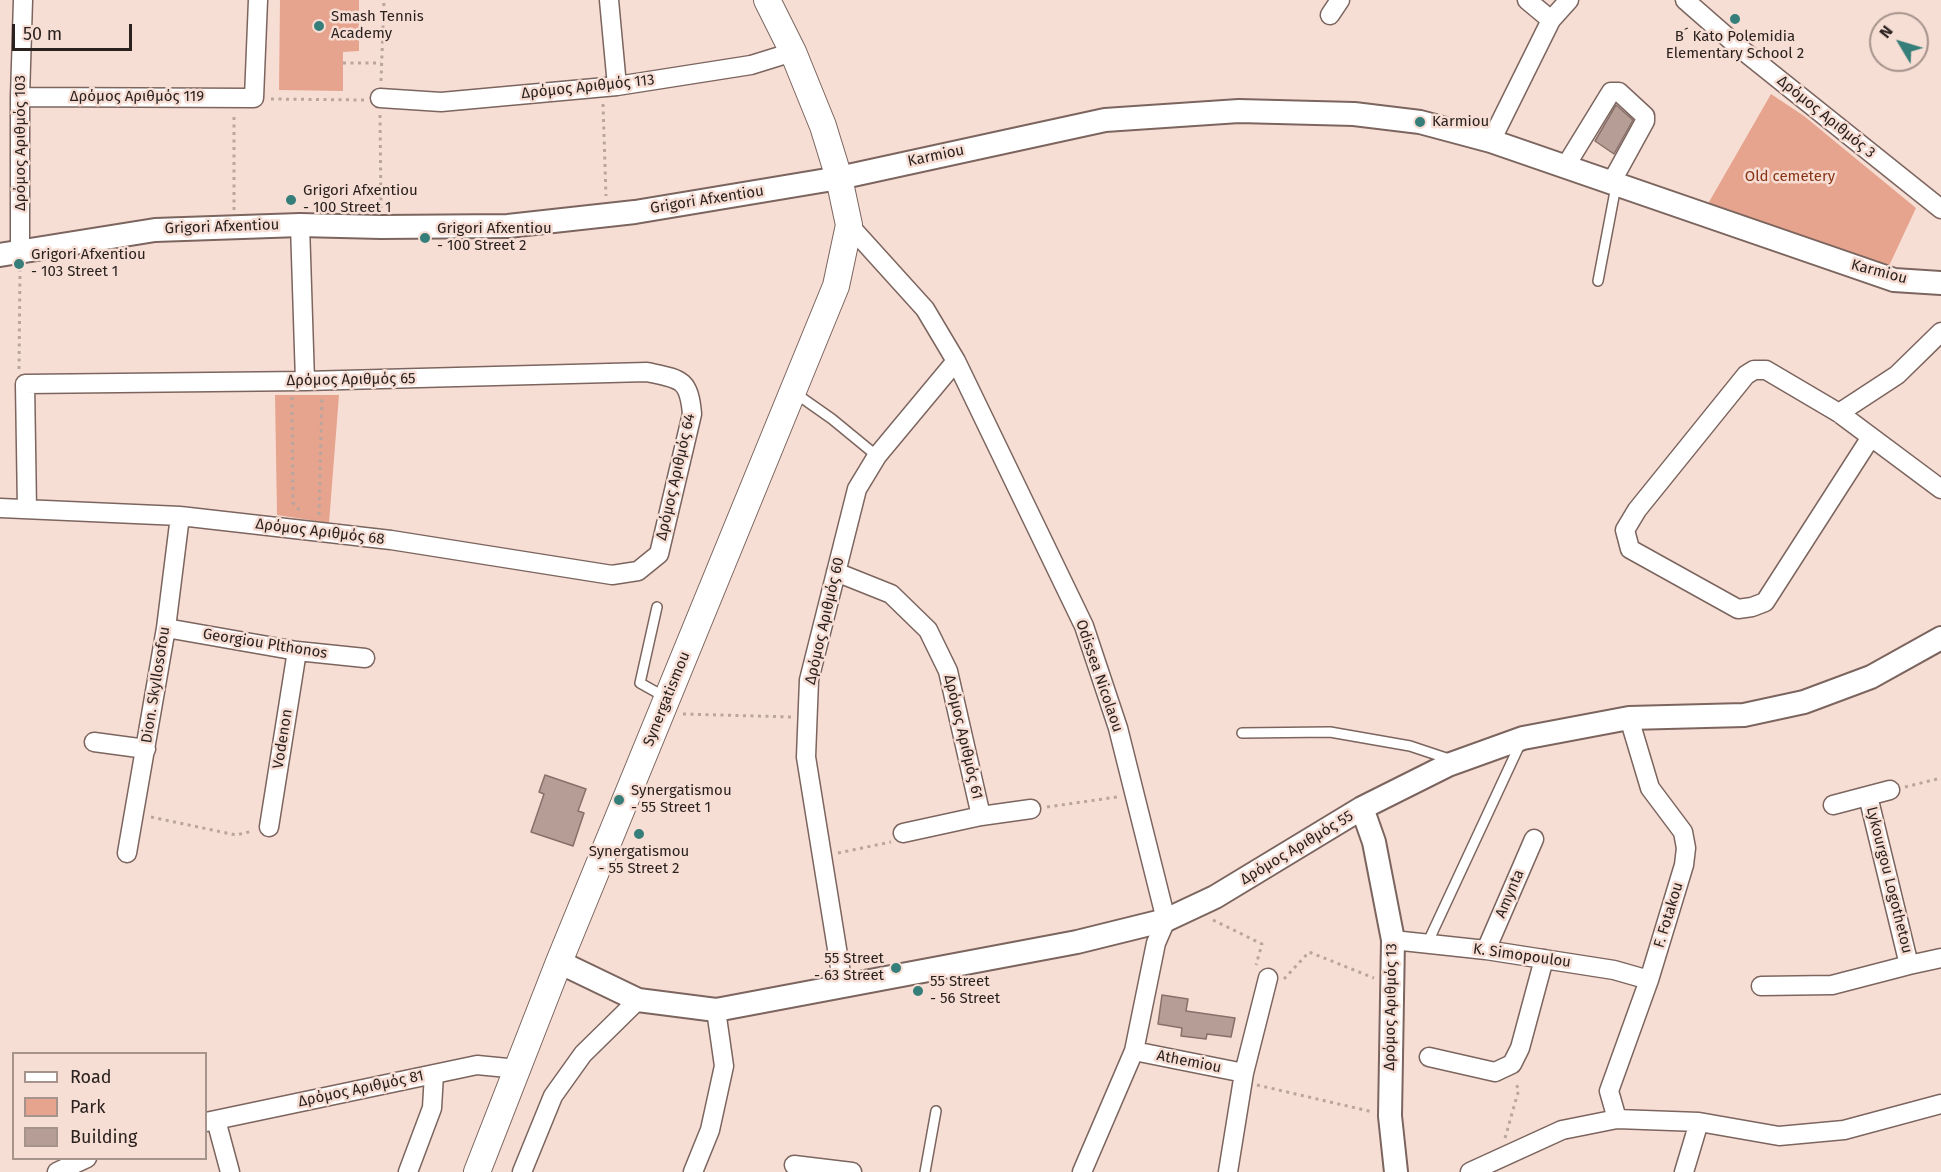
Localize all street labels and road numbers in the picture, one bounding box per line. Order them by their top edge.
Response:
street label: Δρόμος Αριθμός 113 [520,71,656,103]
street label: Δρόμος Αριθμός 3 [1773,72,1879,162]
street label: Δρόμος Αριθμός 103 [12,75,30,211]
street label: Δρόμος Αριθμός 119 [70,88,204,106]
street label: Karmiou [906,141,966,171]
street label: Grigori Afxentiou [649,182,765,218]
street label: Grigori Afxentiou [164,216,280,238]
street label: Karmiou [1849,256,1909,288]
street label: Δρόμος Αριθμός 65 [286,370,416,390]
street label: Δρόμος Αριθμός 64 [653,412,699,542]
street label: Δρόμος Αριθμός 68 [254,515,386,549]
street label: Δρόμος Αριθμός 60 [802,556,848,686]
street label: Odissea Nicolaou [1071,617,1127,735]
street label: Dion. Skyllosofou [138,625,174,745]
street label: Georgiou Plthonos [201,625,329,663]
street label: Synergatismou [640,649,694,749]
street label: Δρόμος Αριθμός 61 [940,673,986,801]
street label: Vodenon [269,708,297,770]
street label: Lykourgou Logothetou [1862,805,1916,955]
street label: Δρόμος Αριθμός 55 [1237,807,1357,889]
street label: Amynta [1492,867,1528,921]
street label: F. Fotakou [1650,880,1688,950]
street label: K. Simopoulou [1472,940,1572,972]
street label: Δρόμος Αριθμός 13 [1381,943,1401,1071]
street label: Athemiou [1155,1047,1223,1077]
street label: Δρόμος Αριθμός 81 [297,1067,425,1111]

